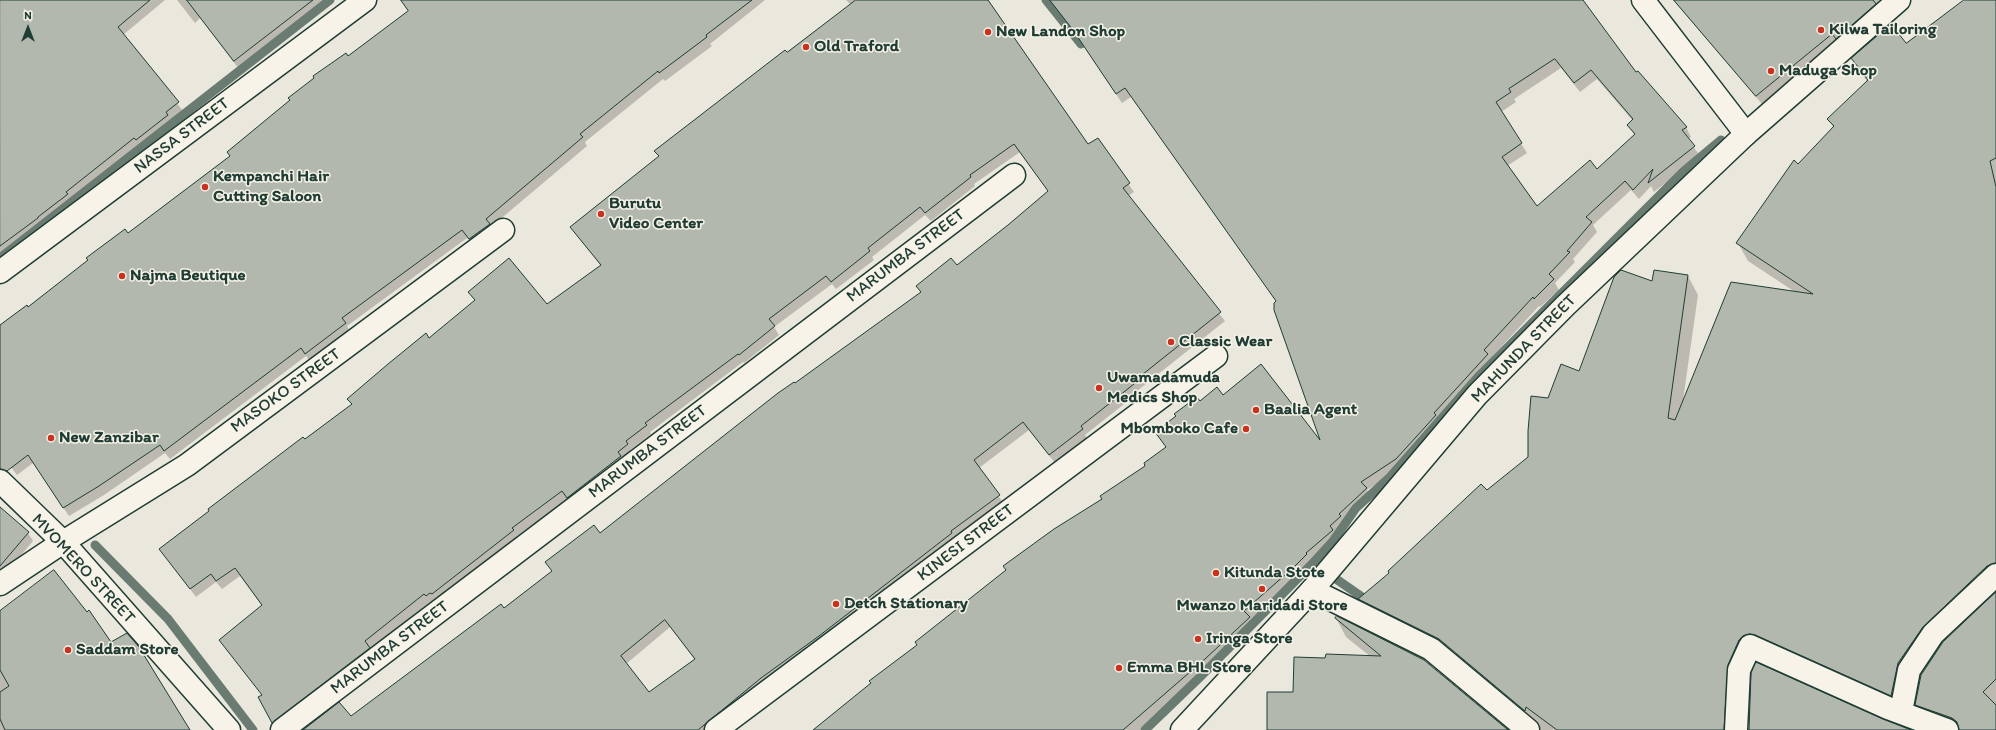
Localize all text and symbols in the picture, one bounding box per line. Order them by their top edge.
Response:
north arrow [8,8,48,48]
text: N [24,9,32,22]
place label: Kilwa Tailoring [1829,20,1936,40]
place label: New Landon Shop [996,22,1125,42]
marker: Kilwa Tailoring [1816,25,1826,35]
marker: New Landon Shop [983,27,993,37]
place label: Old Traford [814,37,899,57]
marker: Old Traford [801,42,811,52]
place label: Maduga Shop [1779,61,1877,81]
marker: Maduga Shop [1766,66,1776,76]
street label: NASSA STREET [130,93,234,179]
place label: Kempanchi Hair Cutting Saloon [213,167,329,207]
marker: Kempanchi Hair Cutting Saloon [200,182,210,192]
place label: Burutu Video Center [609,194,703,234]
street label: MARUMBA STREET [843,205,969,307]
marker: Burutu Video Center [596,209,606,219]
place label: Najma Beutique [130,266,246,286]
marker: Najma Beutique [117,271,127,281]
street label: MAHUNDA STREET [1467,291,1581,407]
place label: Classic Wear [1179,332,1272,352]
marker: Classic Wear [1166,337,1176,347]
street label: MASOKO STREET [227,344,345,438]
place label: Uwamadamuda Medics Shop [1107,368,1220,408]
marker: Uwamadamuda Medics Shop [1094,383,1104,393]
place label: Baalia Agent [1264,400,1357,420]
street label: MARUMBA STREET [585,401,711,503]
marker: Baalia Agent [1251,405,1261,415]
place label: Mbomboko Cafe [1120,419,1238,439]
marker: Mbomboko Cafe [1241,424,1251,434]
place label: New Zanzibar [59,428,159,448]
marker: New Zanzibar [46,433,56,443]
street label: KINESI STREET [914,500,1018,586]
street label: MVOMERO STREET [27,510,139,628]
place label: Kitunda Stote [1224,563,1325,583]
marker: Kitunda Stote [1211,568,1221,578]
marker: Mwanzo Maridadi Store [1257,584,1267,594]
place label: Detch Stationary [844,594,968,614]
place label: Mwanzo Maridadi Store [1177,596,1347,616]
street label: MARUMBA STREET [327,597,453,699]
marker: Detch Stationary [831,599,841,609]
place label: Iringa Store [1206,629,1293,649]
marker: Iringa Store [1193,634,1203,644]
place label: Saddam Store [76,640,179,660]
marker: Saddam Store [63,645,73,655]
place label: Emma BHL Store [1127,658,1251,678]
marker: Emma BHL Store [1114,663,1124,673]

